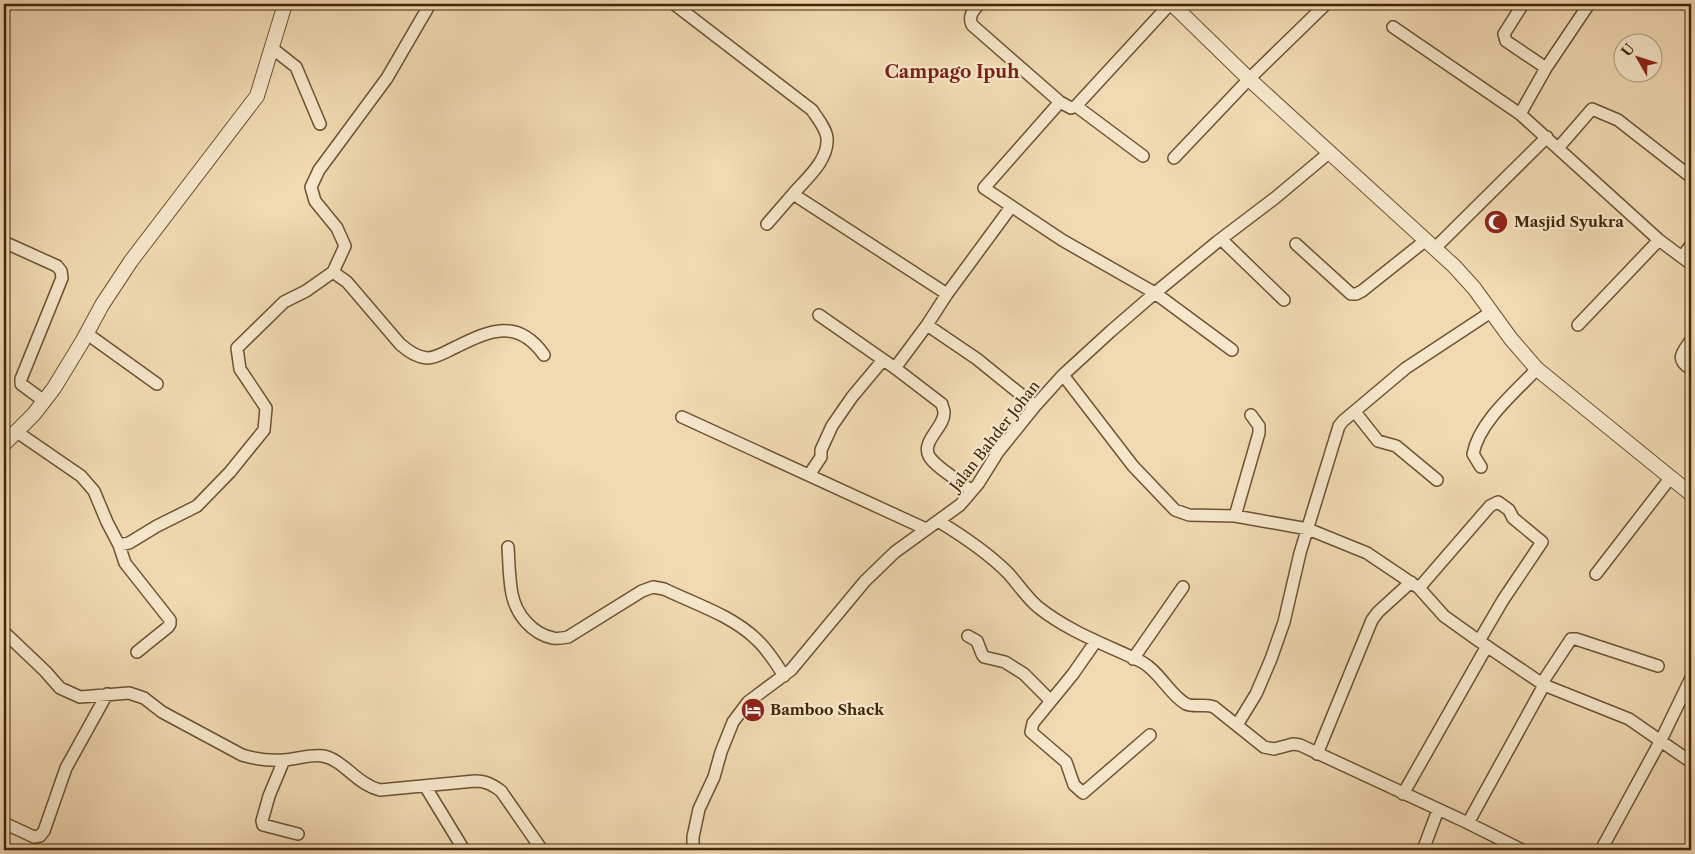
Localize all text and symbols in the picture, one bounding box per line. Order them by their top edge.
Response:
north arrow [1612,32,1662,82]
text: U [1617,39,1639,60]
district label: Campago Ipuh [884,61,1020,83]
mosque icon: Masjid Syukra [1483,209,1509,235]
place label: Masjid Syukra [1514,212,1624,231]
street label: Jalan Bahder Johan [944,376,1044,496]
hotel icon: Bamboo Shack [740,697,766,723]
place label: Bamboo Shack [770,700,885,719]

